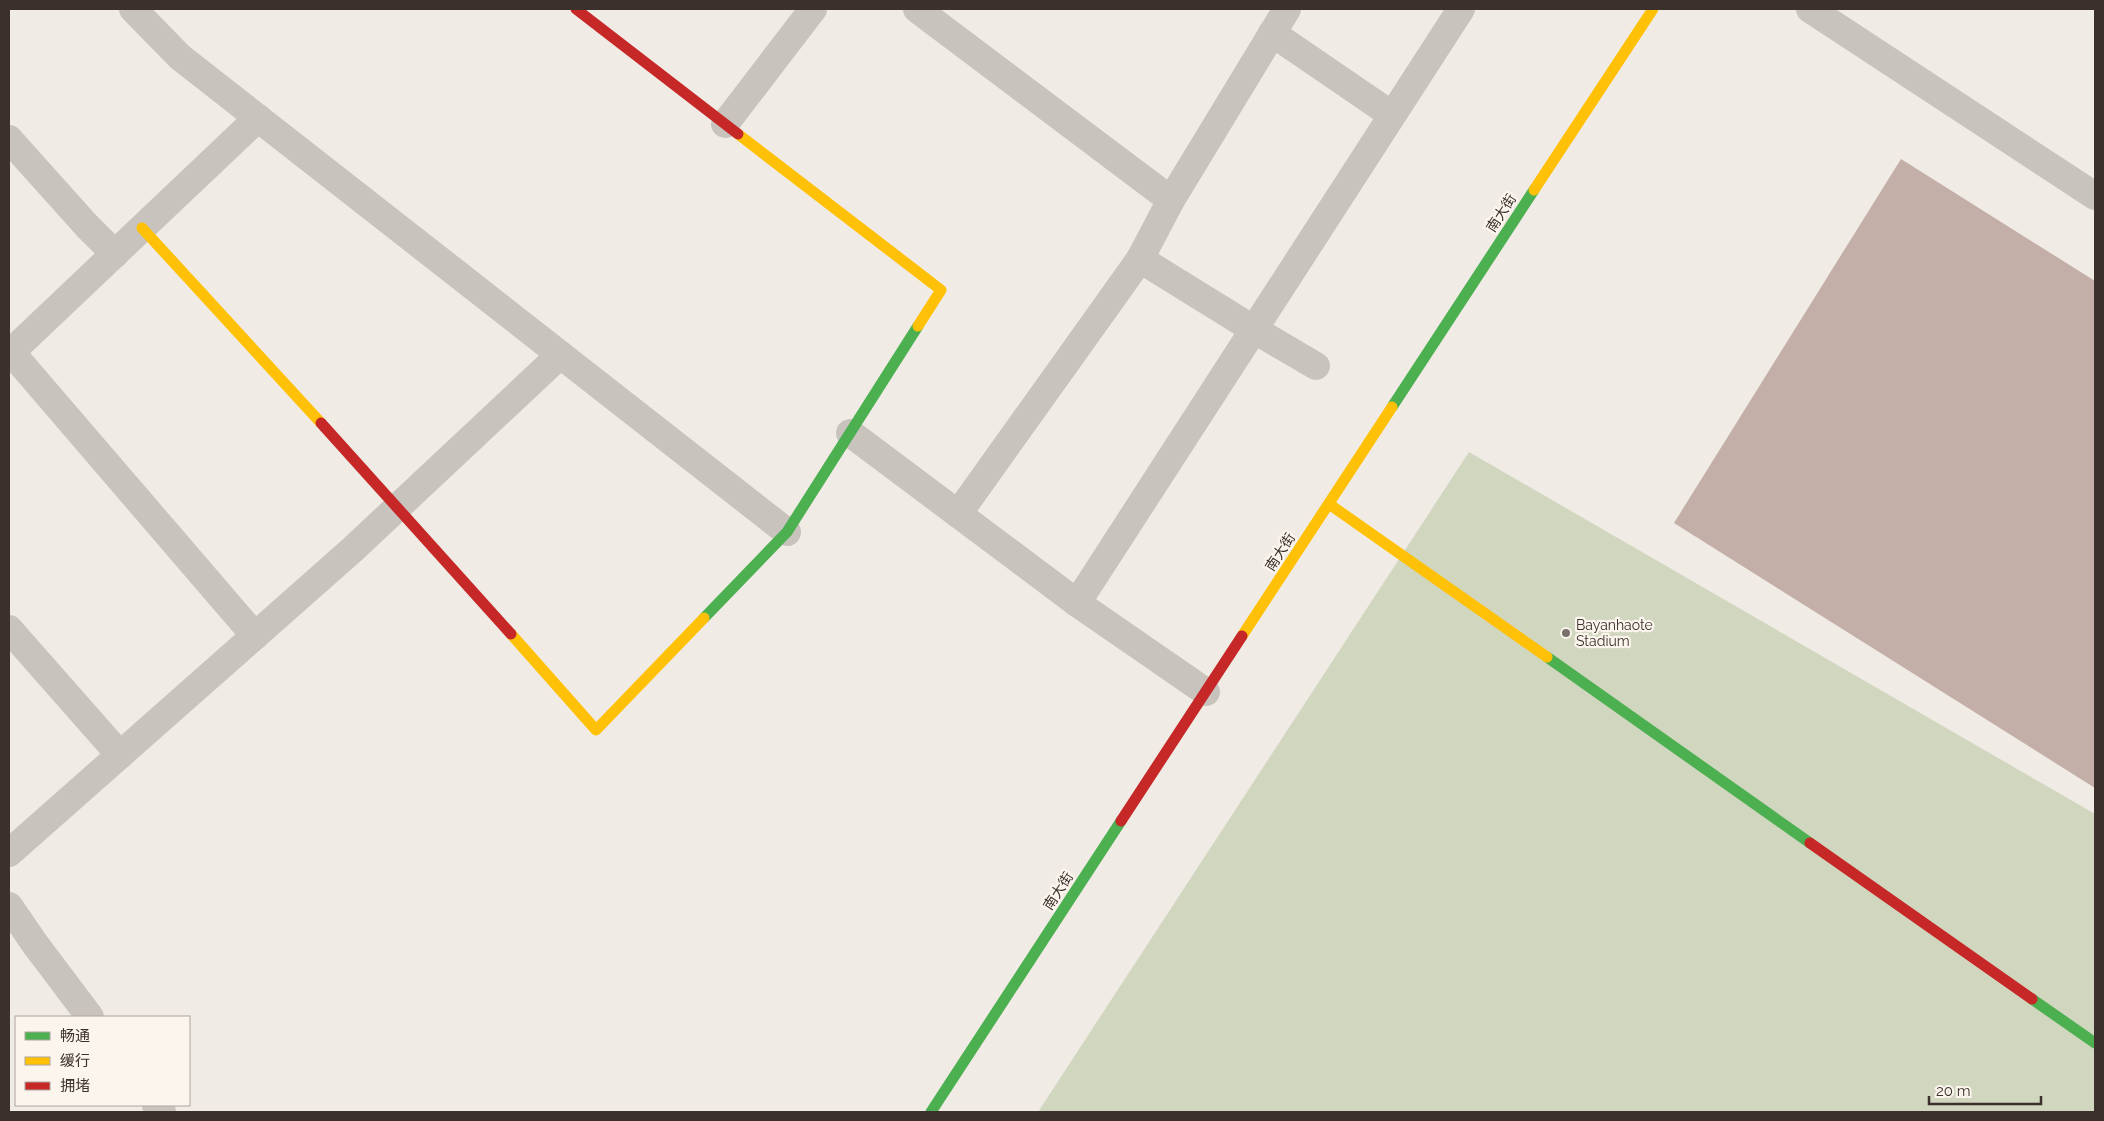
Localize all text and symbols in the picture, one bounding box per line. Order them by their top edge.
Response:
street label: 南大街 [1483,191,1519,235]
street label: 南大街 [1262,530,1298,574]
place label: Bayanhaote Stadium [1576,617,1653,649]
marker: Bayanhaote Stadium [1560,627,1572,639]
street label: 南大街 [1040,869,1076,913]
legend [15,1016,190,1106]
text: 畅通 [60,1027,90,1045]
text: 缓行 [60,1052,90,1070]
scale bar [1929,1074,2042,1106]
text: 拥堵 [60,1077,90,1095]
text: 20 m [1936,1082,1971,1100]

